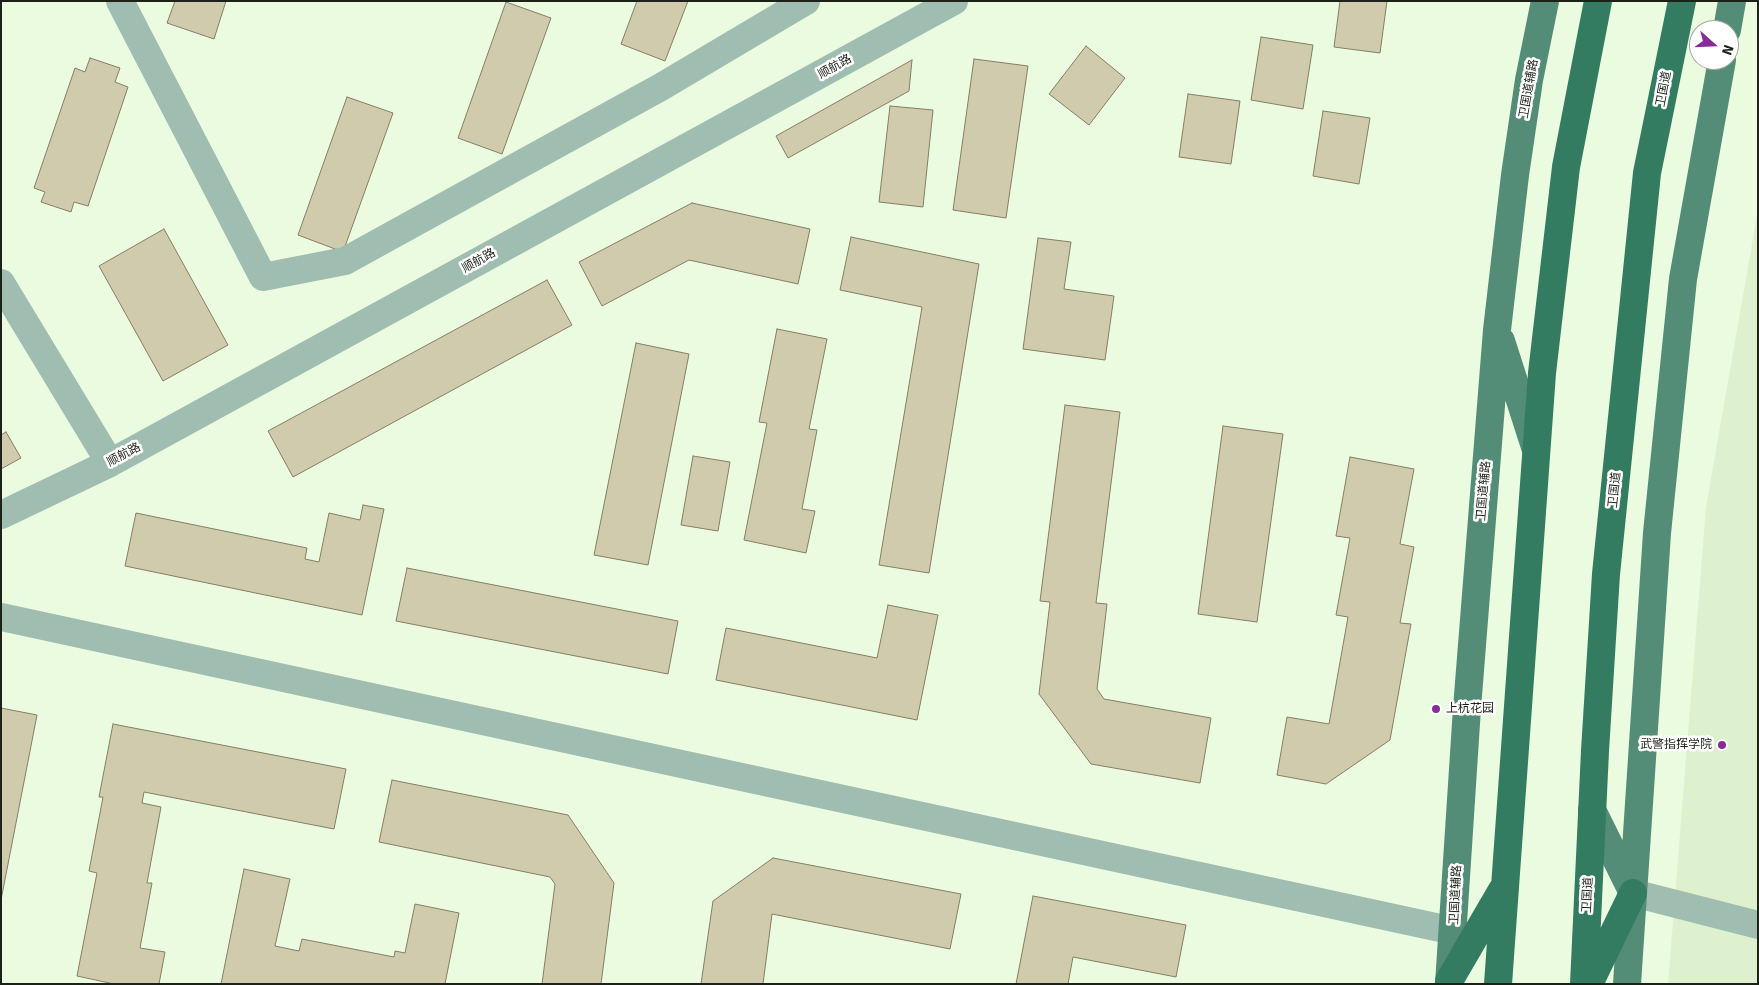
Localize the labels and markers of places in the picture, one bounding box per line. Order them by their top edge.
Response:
place label: 上杭花园 [1446,702,1494,716]
marker: 上杭花园 [1430,703,1442,715]
place label: 武警指挥学院 [1640,738,1712,752]
marker: 武警指挥学院 [1716,739,1728,751]

